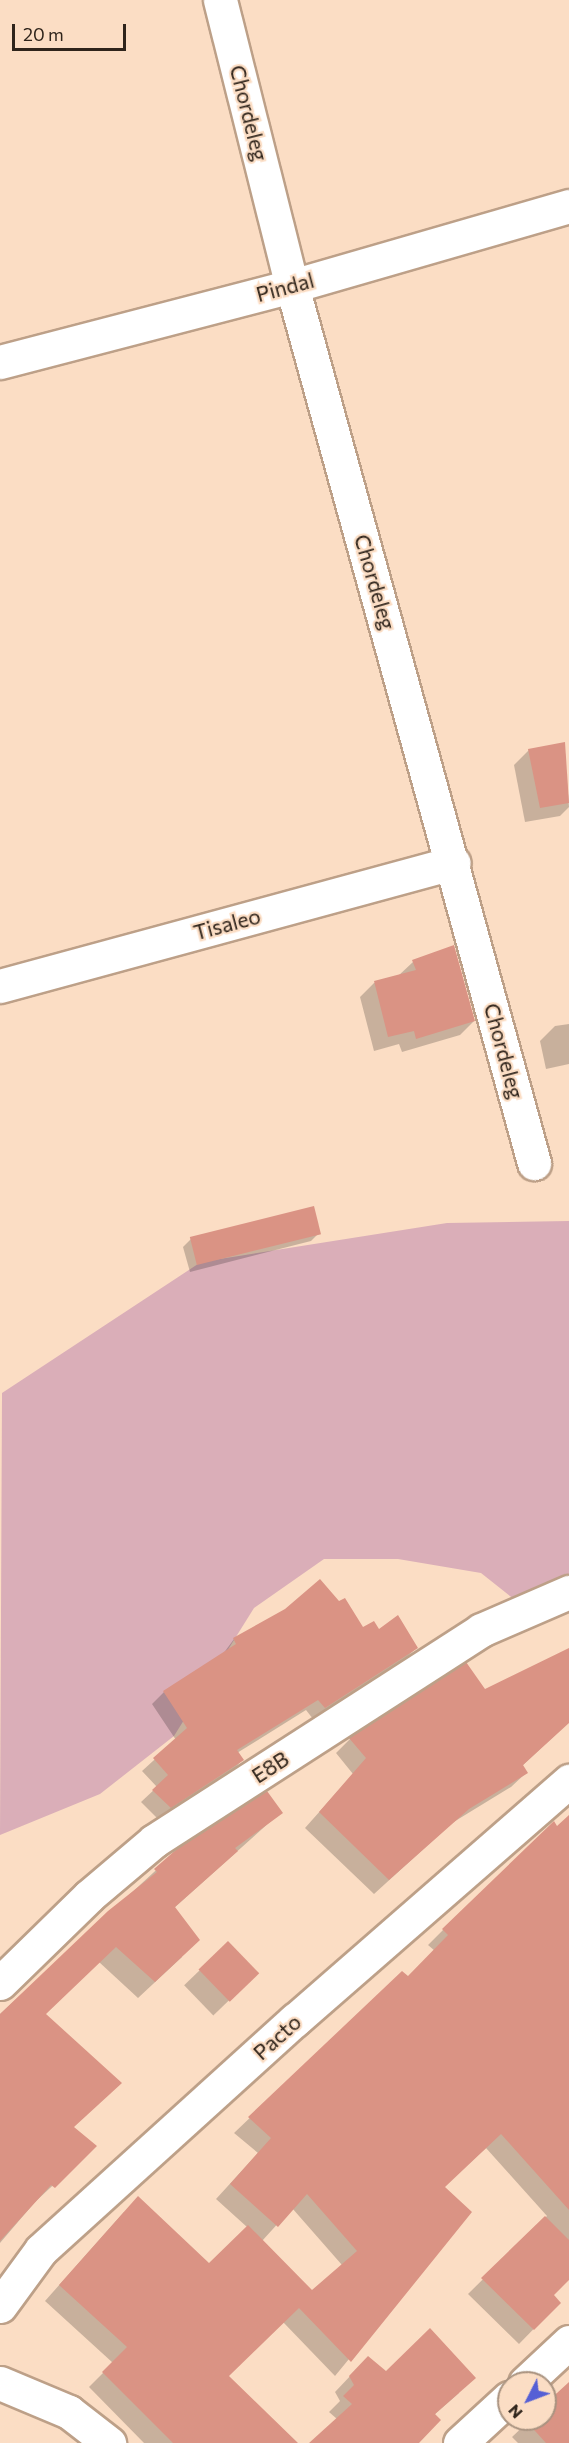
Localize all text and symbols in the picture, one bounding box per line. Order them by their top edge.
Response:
scale bar [15,12,129,50]
text: 20 m [23,23,64,45]
street label: Chordeleg [225,62,273,164]
street label: Pindal [253,267,317,307]
street label: Chordeleg [349,531,401,633]
street label: Tisaleo [191,903,263,945]
street label: Chordeleg [479,1000,529,1102]
street label: E8B [247,1746,293,1788]
street label: Pacto [248,2009,306,2065]
north arrow [497,2371,557,2431]
text: N [504,2401,526,2423]

